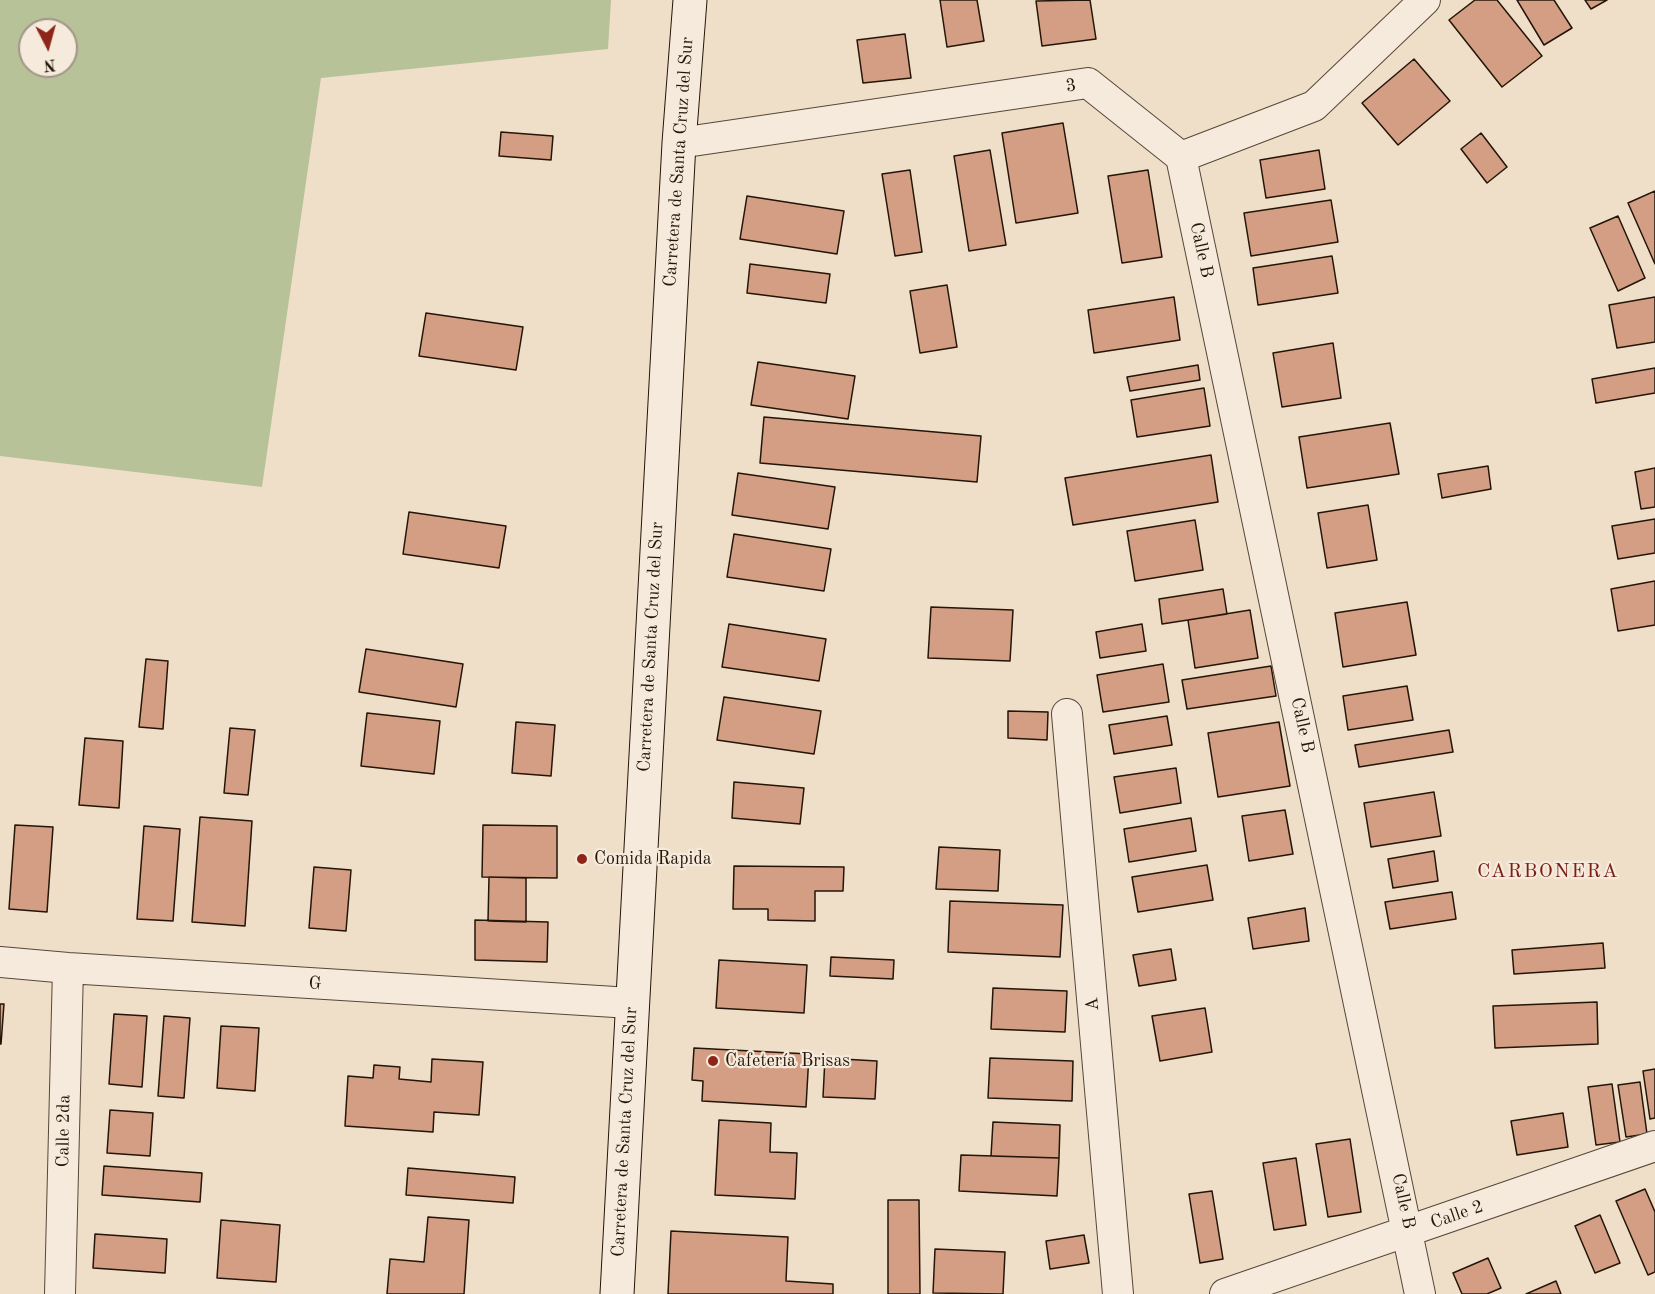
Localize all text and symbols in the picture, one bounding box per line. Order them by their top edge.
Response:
north arrow [18,18,78,78]
street label: Carretera de Santa Cruz del Sur [659,36,699,288]
text: N [43,55,57,73]
street label: 3 [1064,75,1078,97]
street label: Calle B [1185,220,1217,280]
street label: Carretera de Santa Cruz del Sur [634,521,668,773]
street label: Calle B [1286,695,1318,755]
place label: Comida Rapida [594,848,712,870]
marker: Comida Rapida [575,852,589,866]
district label: CARBONERA [1477,860,1619,884]
street label: G [308,973,322,995]
street label: A [1082,996,1104,1012]
street label: Carretera de Santa Cruz del Sur [608,1006,642,1258]
place label: Cafetería Brisas [725,1050,850,1072]
marker: Cafetería Brisas [706,1054,720,1068]
street label: Calle 2da [53,1094,75,1168]
street label: Calle B [1387,1171,1419,1231]
street label: Calle 2 [1428,1196,1486,1234]

